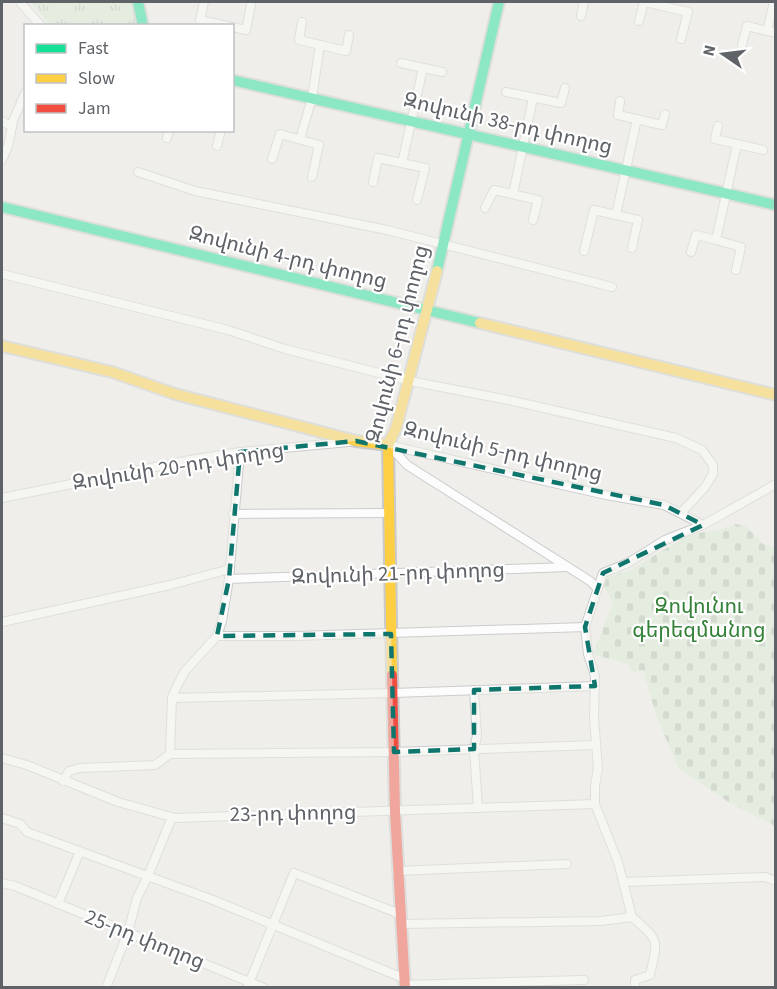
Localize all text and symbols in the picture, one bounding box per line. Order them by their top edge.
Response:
legend [24,24,234,132]
north arrow [693,24,753,84]
text: Fast [78,36,109,61]
text: N [697,43,721,58]
text: Slow [78,66,115,91]
street label: Զովունի 38-րդ փողոց [400,84,616,162]
text: Jam [78,96,111,121]
street label: Զովունի 4-րդ փողոց [186,218,390,296]
street label: Զովունի 6-րդ փողոց [358,242,436,446]
street label: Զովունի 5-րդ փողոց [401,414,605,488]
street label: Զովունի 20-րդ փողոց [70,434,286,498]
street label: Զովունի 21-րդ փողոց [291,554,505,592]
park label: Զովունու գերեզմանոց [632,591,766,645]
street label: 23-րդ փողոց [229,797,357,829]
street label: 25-րդ փողոց [81,901,209,977]

